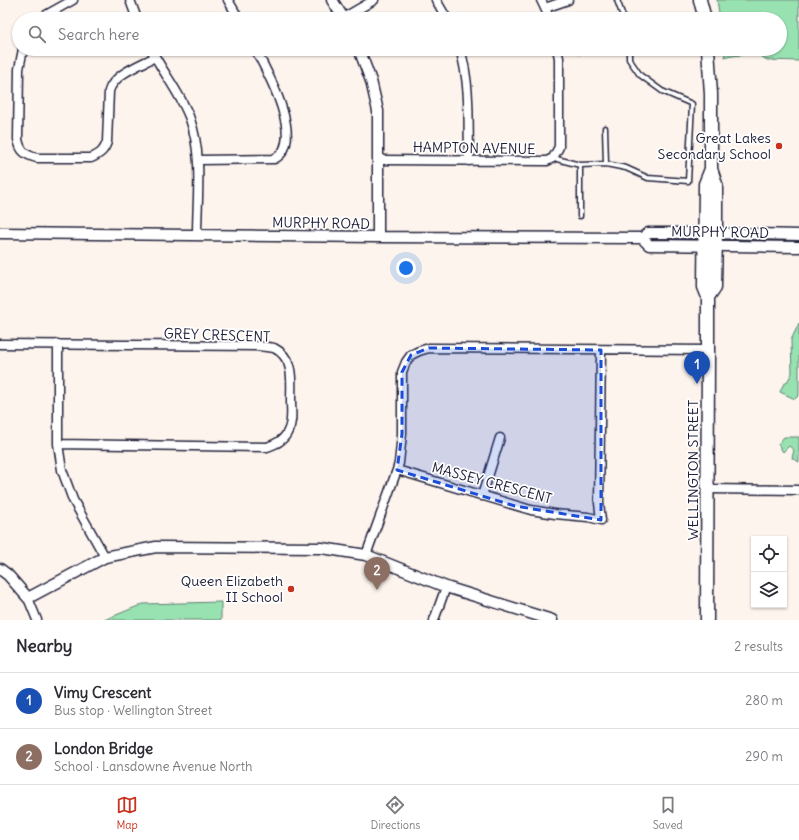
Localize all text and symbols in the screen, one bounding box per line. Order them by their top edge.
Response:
search box [12,12,787,56]
icon: search [26,23,48,45]
text: Search here [58,25,139,44]
place label: Great Lakes Secondary School [658,129,771,163]
street label: HAMPTON AVENUE [413,138,535,158]
marker: Great Lakes Secondary School [774,141,784,151]
street label: MURPHY ROAD [272,213,370,233]
street label: MURPHY ROAD [671,222,769,242]
your location [396,258,416,278]
street label: GREY CRESCENT [163,324,271,346]
pin: 1 [684,351,710,384]
street label: WELLINGTON STREET [684,400,702,540]
street label: MASSEY CRESCENT [430,458,554,508]
map controls [751,536,787,608]
button: locate [751,536,787,572]
pin: 2 [364,557,390,590]
place label: Queen Elizabeth II School [181,572,283,606]
button: layers [751,572,787,608]
marker: Queen Elizabeth II School [286,584,296,594]
text: Nearby [16,635,72,657]
text: 2 results [734,638,783,655]
text: Vimy Crescent [54,683,151,702]
text: 1 [26,692,32,709]
text: 280 m [745,692,783,709]
text: Bus stop · Wellington Street [54,702,212,719]
text: London Bridge [54,739,153,758]
text: 2 [25,748,33,765]
text: 290 m [745,748,783,765]
text: School · Lansdowne Avenue North [54,758,253,775]
tab: Map [116,794,138,832]
tab: Directions [371,794,420,832]
tab: Saved [653,794,683,832]

